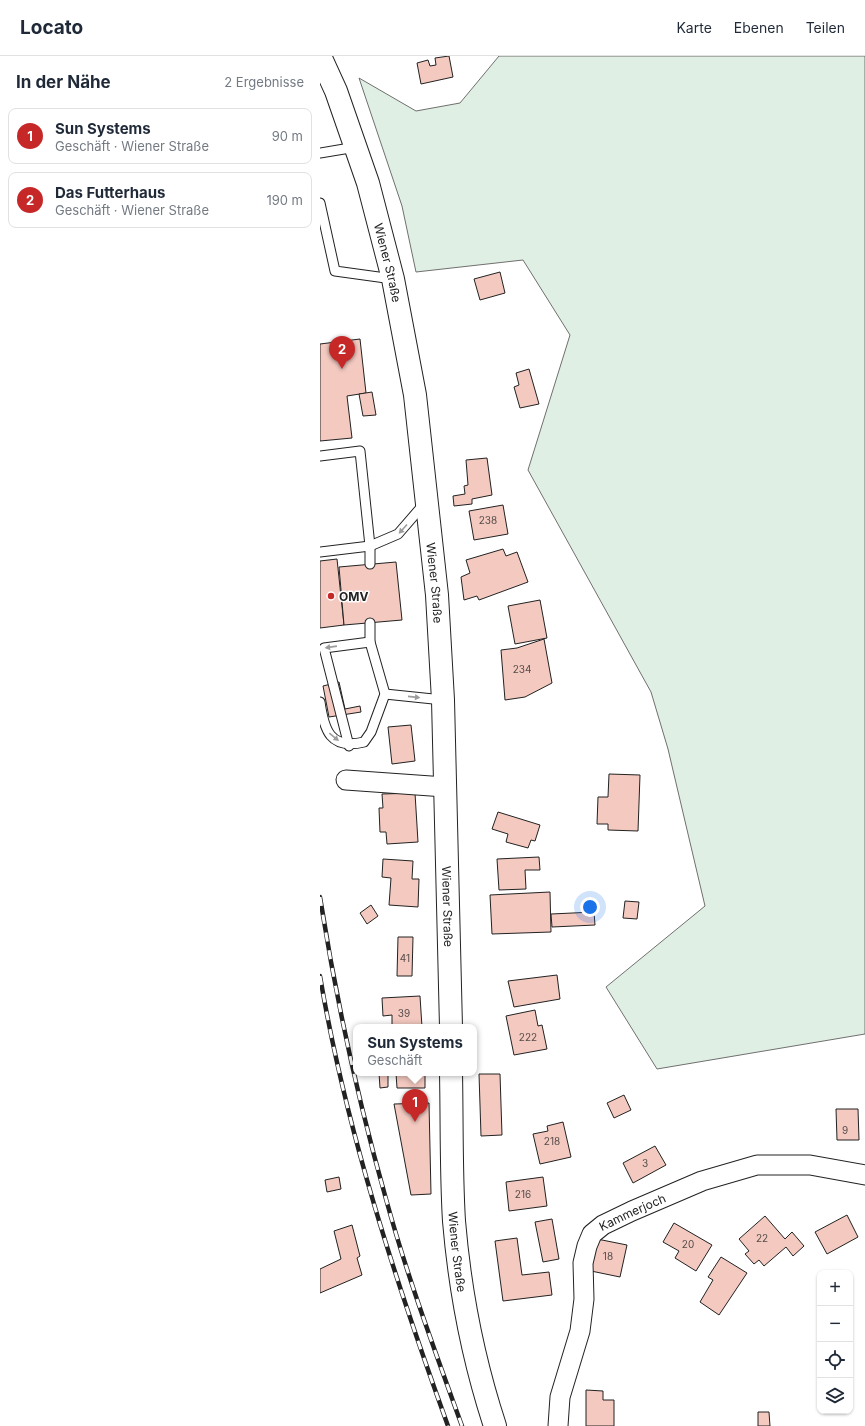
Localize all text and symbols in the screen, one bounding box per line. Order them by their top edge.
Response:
text: Locato [20,16,83,39]
text: Karte [676,19,712,36]
text: Ebenen [734,19,784,36]
text: Teilen [806,19,845,36]
text: In der Nähe [16,72,111,92]
text: 2 Ergebnisse [224,74,304,90]
text: Sun Systems [55,119,151,138]
text: 1 [27,128,33,144]
text: 90 m [272,128,303,144]
text: Geschäft · Wiener Straße [55,138,209,154]
text: Das Futterhaus [55,183,166,202]
text: 2 [26,192,34,208]
text: 190 m [266,192,303,208]
text: Geschäft · Wiener Straße [55,202,209,218]
street label: Wiener Straße [371,221,405,303]
pin: 2 [329,336,355,369]
house number: 238 [479,514,497,526]
one-way arrow [398,524,407,535]
street label: Wiener Straße [424,542,446,624]
place label: OMV [339,589,368,604]
marker: OMV [326,591,336,601]
one-way arrow [325,644,338,650]
house number: 234 [513,663,531,675]
one-way arrow [408,694,420,700]
one-way arrow [329,732,339,741]
street label: Wiener Straße [440,866,457,947]
your location [580,897,600,917]
house number: 41 [400,952,410,964]
house number: 39 [398,1007,410,1019]
popup [353,1024,477,1076]
house number: 222 [519,1031,537,1043]
text: Sun Systems [367,1033,463,1052]
text: Geschäft [367,1052,422,1068]
pin: 1 [402,1089,428,1122]
house number: 9 [842,1124,848,1136]
house number: 218 [544,1135,560,1147]
house number: 3 [642,1157,648,1169]
house number: 216 [515,1188,531,1200]
street label: Kammerjoch [596,1190,668,1233]
street label: Wiener Straße [446,1211,470,1293]
house number: 22 [756,1232,768,1244]
house number: 20 [682,1238,694,1250]
house number: 18 [603,1250,613,1262]
map controls [817,1270,853,1414]
button: + [817,1270,853,1306]
button: − [817,1306,853,1342]
button: locate [817,1342,853,1378]
button: layers [817,1378,853,1414]

